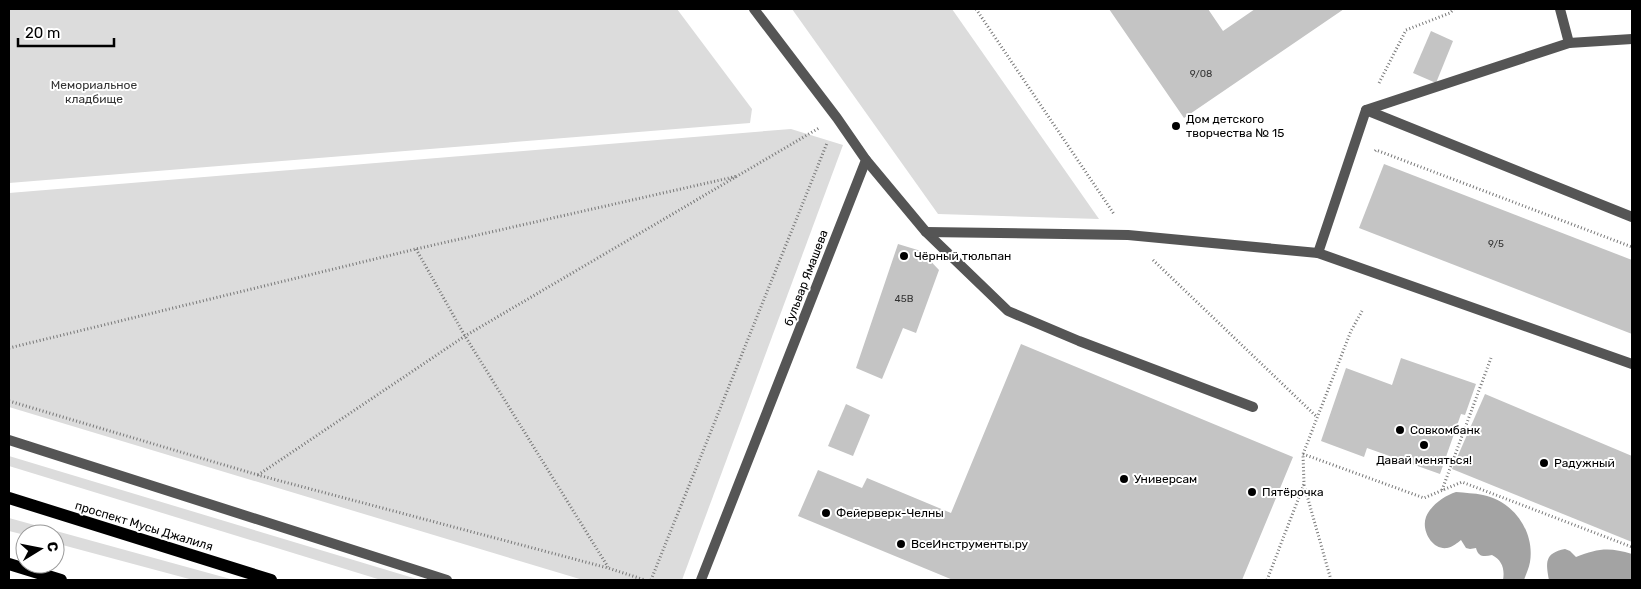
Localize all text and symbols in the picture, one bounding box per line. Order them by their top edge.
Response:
scale bar [18,15,114,47]
text: 20 m [25,24,60,42]
house number: 9/08 [1190,68,1212,80]
park label: Мемориальное кладбище [51,78,137,106]
place label: Дом детского творчества № 15 [1186,112,1284,140]
marker: Дом детского творчества № 15 [1170,120,1182,132]
street label: бульвар Ямашева [781,228,831,328]
house number: 9/5 [1488,238,1504,250]
place label: Чёрный тюльпан [914,249,1011,263]
marker: Чёрный тюльпан [898,250,910,262]
house number: 45В [895,293,914,305]
place label: Совкомбанк [1410,423,1481,437]
marker: Совкомбанк [1394,424,1406,436]
marker: Давай меняться! [1418,439,1430,451]
place label: Давай меняться! [1376,453,1472,467]
place label: Радужный [1554,456,1615,470]
marker: Радужный [1538,457,1550,469]
place label: Универсам [1134,472,1197,486]
marker: Универсам [1118,473,1130,485]
place label: Пятёрочка [1262,485,1324,499]
marker: Пятёрочка [1246,486,1258,498]
street label: проспект Мусы Джалиля [73,498,215,554]
place label: Фейерверк-Челны [836,506,944,520]
marker: Фейерверк-Челны [820,507,832,519]
north arrow [15,524,65,574]
place label: ВсеИнструменты.ру [911,537,1029,551]
marker: ВсеИнструменты.ру [895,538,907,550]
text: С [43,541,62,553]

